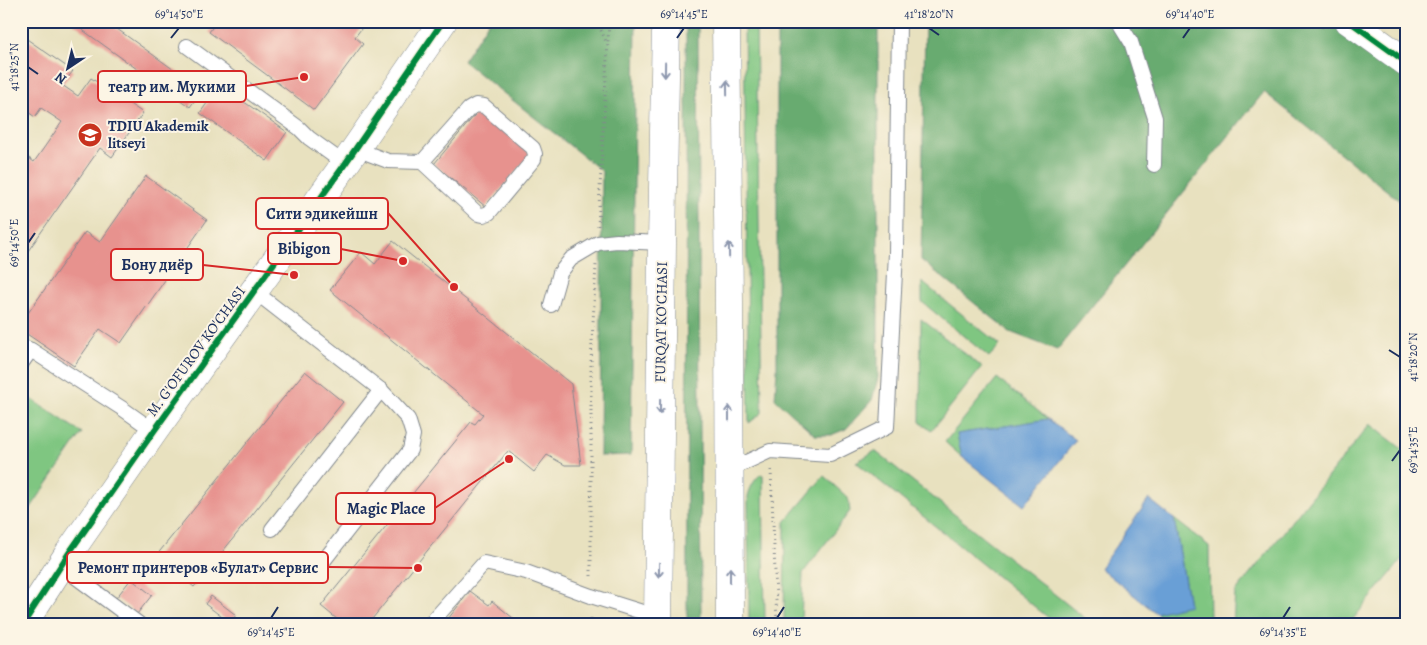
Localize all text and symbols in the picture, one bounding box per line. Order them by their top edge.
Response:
text: 69°14'50"E [155,6,203,22]
text: 69°14'45"E [660,6,708,22]
text: 41°18'20"N [904,6,954,22]
text: 69°14'40"E [1166,6,1214,22]
text: 41°18'25"N [6,42,22,91]
north arrow [42,42,92,92]
one-way arrow [661,62,670,78]
text: N [51,68,70,89]
callout: театр им. Мукими [98,71,246,102]
text: театр им. Мукими [108,76,236,98]
one-way arrow [722,80,732,96]
place label: TDIU Akademik litseyi [108,116,209,153]
school or university icon: TDIU Akademik litseyi [77,122,103,148]
callout: Сити эдикейшн [256,198,388,229]
text: Сити эдикейшн [266,203,378,225]
text: 69°14'50"E [6,219,22,267]
callout: Bibigon [268,233,341,264]
text: Bibigon [278,238,330,260]
one-way arrow [724,242,734,258]
callout: Бону диёр [111,249,203,280]
text: Бону диёр [121,254,193,276]
street label: FURQAT KO'CHASI [650,261,672,383]
street label: M. G'OFUROV KO'CHASI [142,282,250,420]
text: 41°18'20"N [1405,332,1421,382]
one-way arrow [655,399,665,415]
one-way arrow [724,405,734,421]
text: 69°14'35"E [1405,426,1421,474]
callout: Magic Place [336,493,435,524]
text: Magic Place [347,498,425,520]
callout: Ремонт принтеров «Булат» Сервис [67,552,328,583]
text: Ремонт принтеров «Булат» Сервис [77,557,319,579]
one-way arrow [654,562,664,578]
one-way arrow [725,567,735,584]
text: 69°14'45"E [247,624,295,640]
text: 69°14'40"E [753,624,801,640]
text: 69°14'35"E [1259,624,1307,640]

